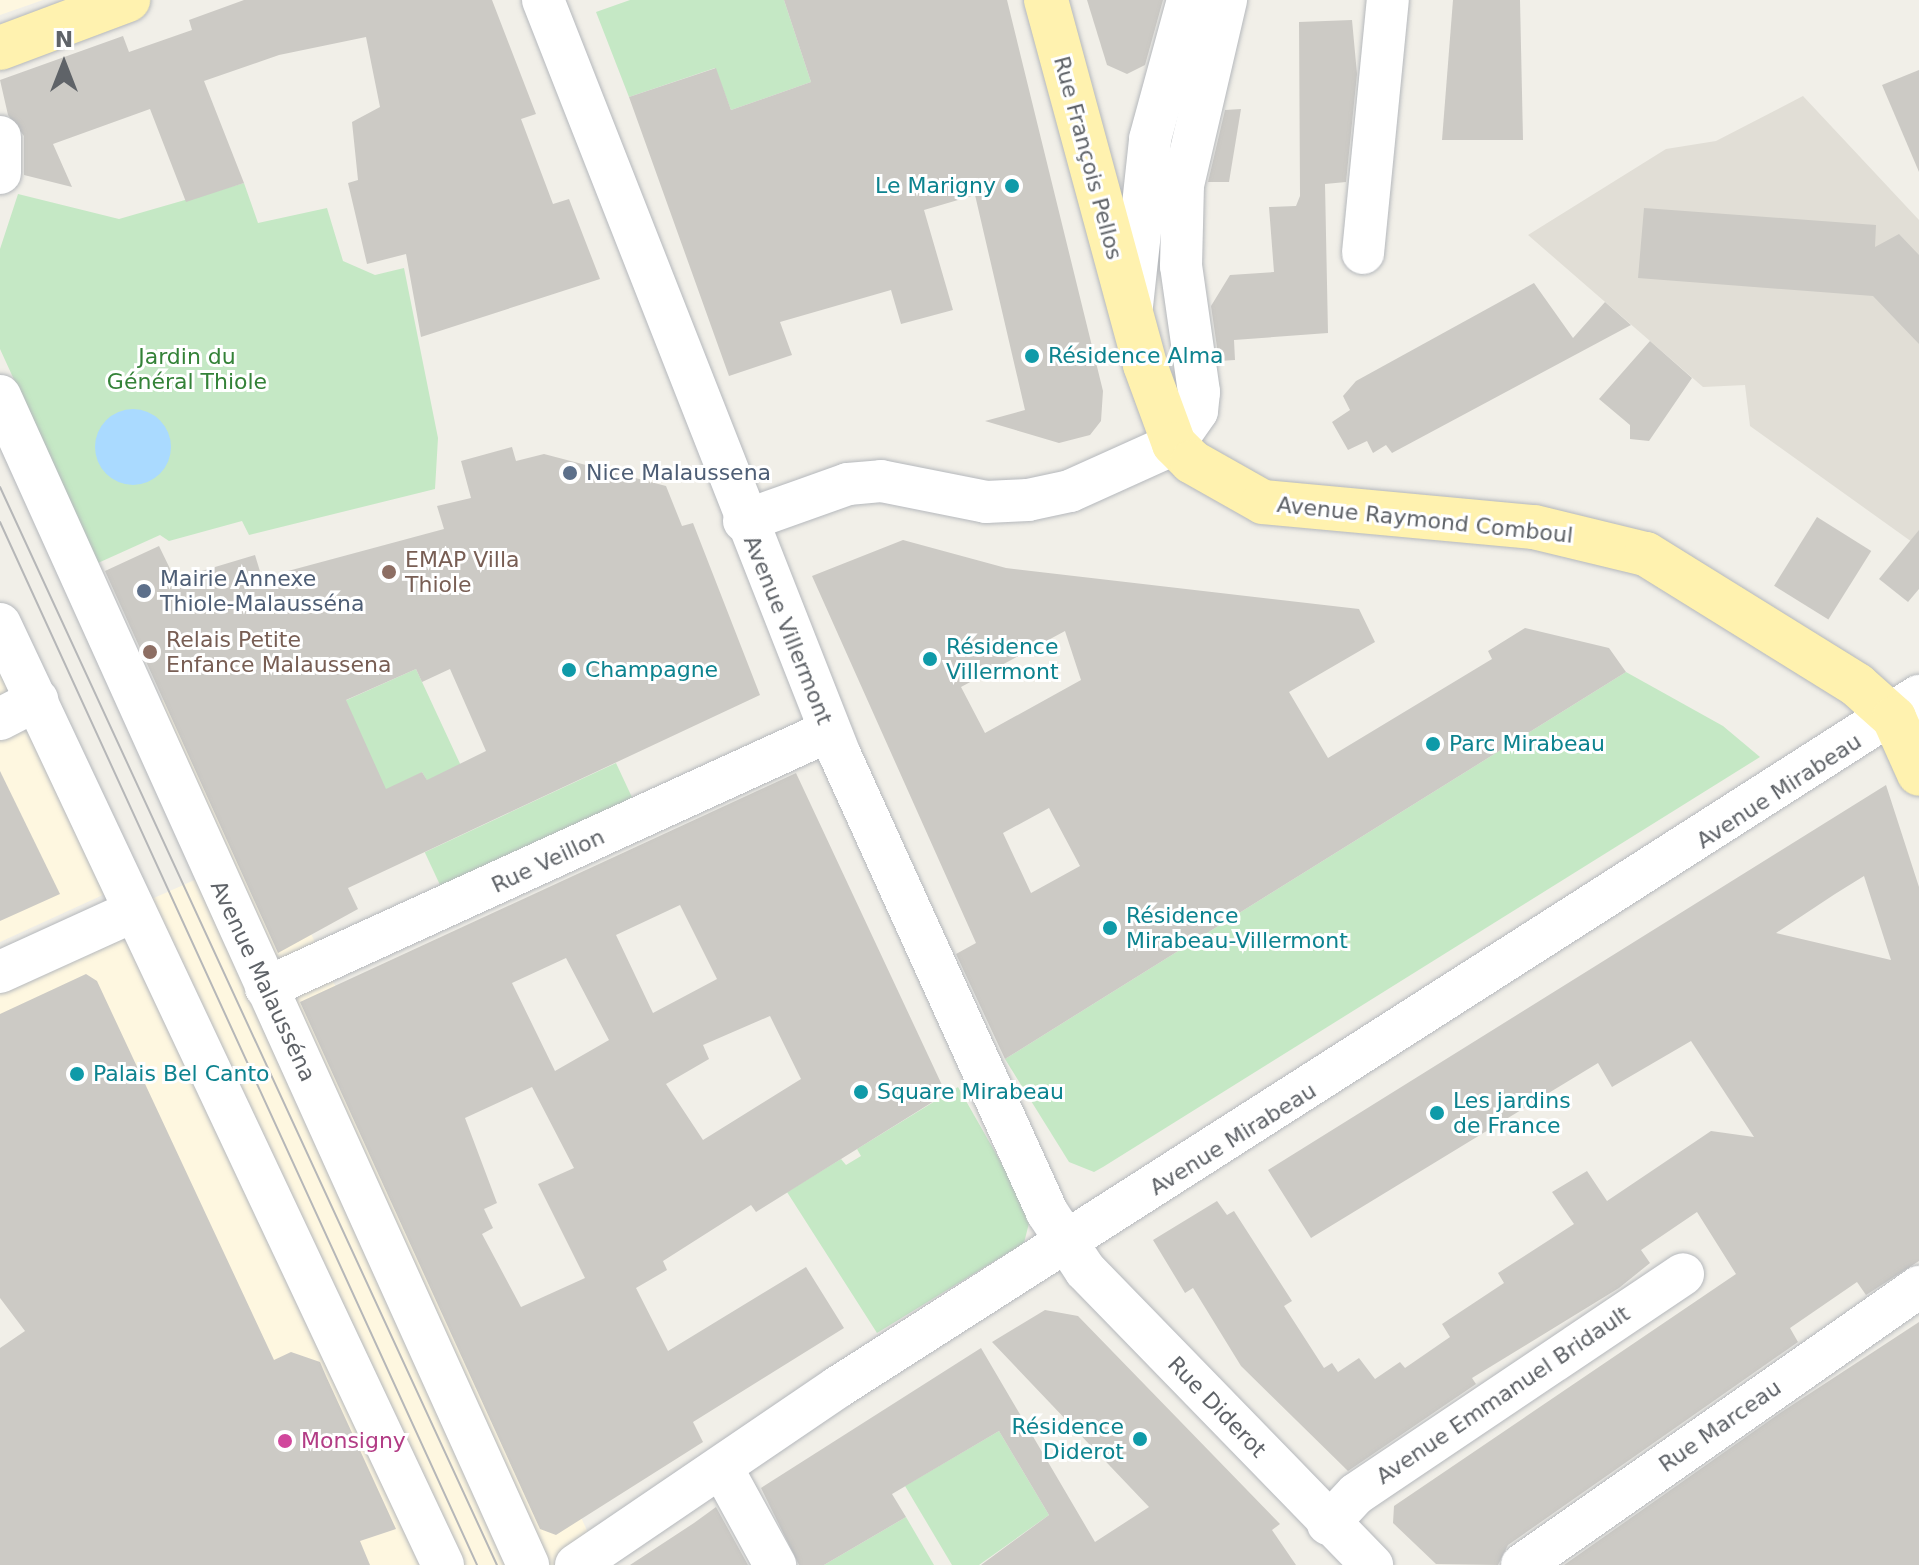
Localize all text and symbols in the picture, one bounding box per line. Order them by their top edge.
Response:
north arrow [24,24,104,104]
text: N [55,27,73,52]
street label: Rue François Pellos [1048,53,1128,263]
place label: Le Marigny [875,173,996,199]
marker: Le Marigny [1003,177,1021,195]
park label: Jardin du Général Thiole [107,343,267,394]
place label: Résidence Alma [1048,343,1224,369]
marker: Résidence Alma [1023,347,1041,365]
place label: Nice Malaussena [586,460,771,486]
marker: Nice Malaussena [561,464,579,482]
street label: Avenue Raymond Comboul [1276,491,1574,549]
street label: Avenue Villermont [738,532,838,728]
place label: EMAP Villa Thiole [405,546,520,598]
marker: EMAP Villa Thiole [380,563,398,581]
place label: Mairie Annexe Thiole-Malausséna [160,565,364,616]
marker: Mairie Annexe Thiole-Malausséna [135,582,153,600]
place label: Relais Petite Enfance Malaussena [166,626,392,678]
place label: Résidence Villermont [946,633,1059,684]
marker: Relais Petite Enfance Malaussena [141,643,159,661]
marker: Résidence Villermont [921,650,939,668]
place label: Champagne [585,657,718,683]
marker: Champagne [560,661,578,679]
street label: Avenue Mirabeau [1692,728,1866,854]
place label: Parc Mirabeau [1449,731,1605,757]
marker: Parc Mirabeau [1424,735,1442,753]
street label: Rue Veillon [487,823,609,899]
street label: Avenue Malausséna [205,876,321,1086]
place label: Résidence Mirabeau-Villermont [1126,902,1348,954]
marker: Résidence Mirabeau-Villermont [1101,919,1119,937]
place label: Palais Bel Canto [93,1061,270,1087]
marker: Palais Bel Canto [68,1065,86,1083]
street label: Avenue Mirabeau [1145,1077,1321,1201]
place label: Square Mirabeau [877,1079,1064,1105]
marker: Square Mirabeau [852,1083,870,1101]
place label: Les jardins de France [1453,1087,1571,1138]
marker: Les jardins de France [1428,1104,1446,1122]
street label: Avenue Emmanuel Bridault [1371,1300,1635,1490]
street label: Rue Diderot [1162,1351,1272,1463]
street label: Rue Marceau [1654,1374,1786,1478]
place label: Résidence Diderot [1012,1413,1124,1464]
place label: Monsigny [301,1428,406,1454]
marker: Résidence Diderot [1131,1430,1149,1448]
marker: Monsigny [276,1432,294,1450]

